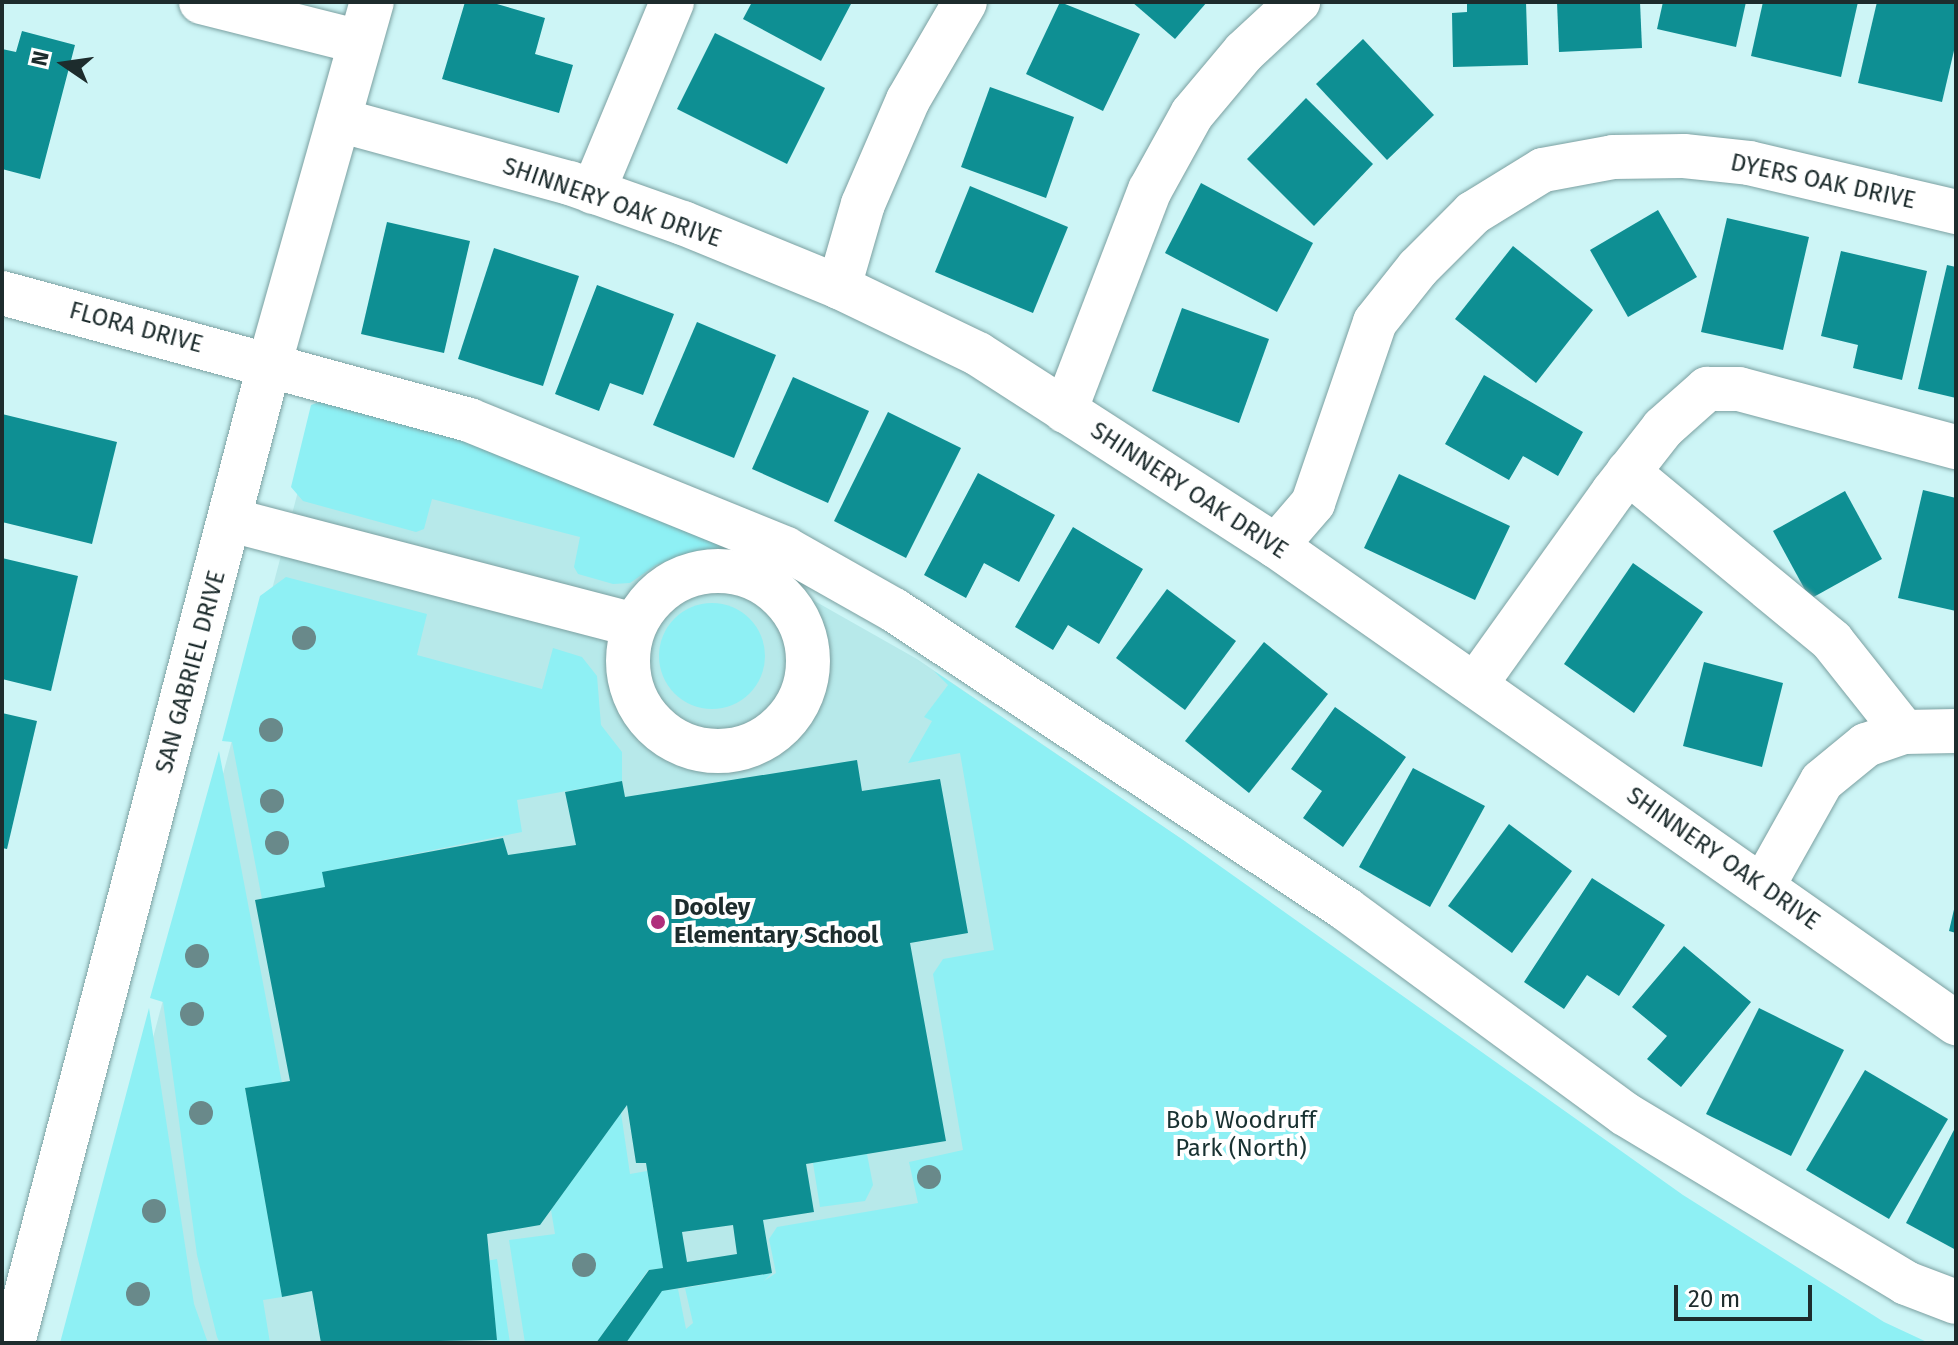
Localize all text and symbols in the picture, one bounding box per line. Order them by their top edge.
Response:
north arrow [24,24,104,104]
text: N [25,48,55,69]
street label: DYERS OAK DRIVE [1728,148,1918,216]
street label: SHINNERY OAK DRIVE [499,152,725,254]
street label: FLORA DRIVE [66,296,206,360]
street label: SHINNERY OAK DRIVE [1085,416,1293,566]
street label: SAN GABRIEL DRIVE [150,567,232,777]
street label: SHINNERY OAK DRIVE [1621,781,1825,937]
place label: Dooley Elementary School [674,894,878,950]
marker: Dooley Elementary School [649,913,667,931]
park label: Bob Woodruff Park (North) [1166,1107,1316,1163]
scale bar [1678,1269,1816,1319]
text: 20 m [1688,1285,1740,1313]

